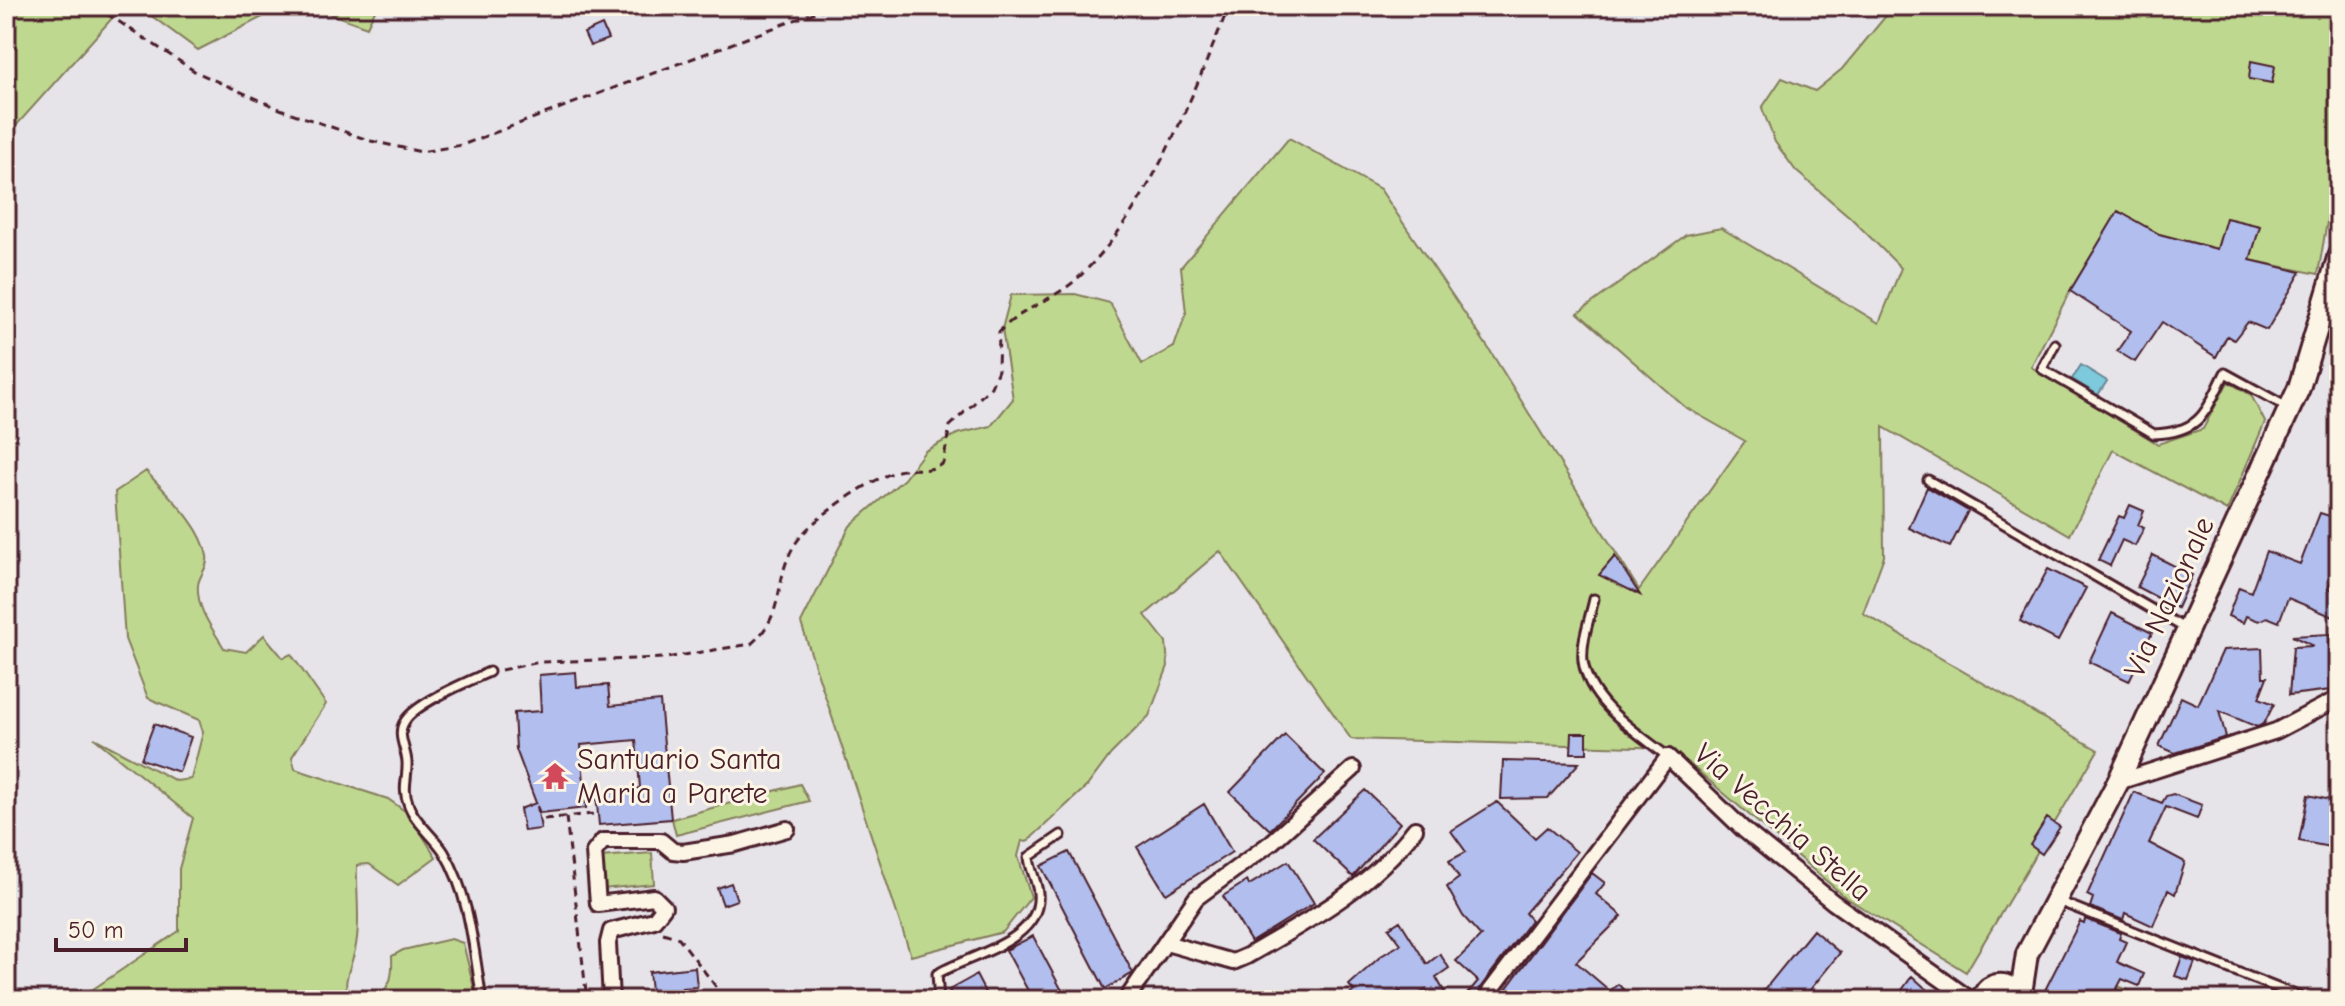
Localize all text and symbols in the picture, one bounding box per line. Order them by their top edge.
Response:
street label: Via Nazionale [2117,511,2222,683]
street label: Via Vecchia Stella [1687,736,1878,909]
place label: Santuario Santa Maria a Parete [577,742,781,811]
temple icon: Santuario Santa Maria a Parete [540,761,570,791]
scale bar [56,902,186,952]
text: 50 m [68,916,124,944]

